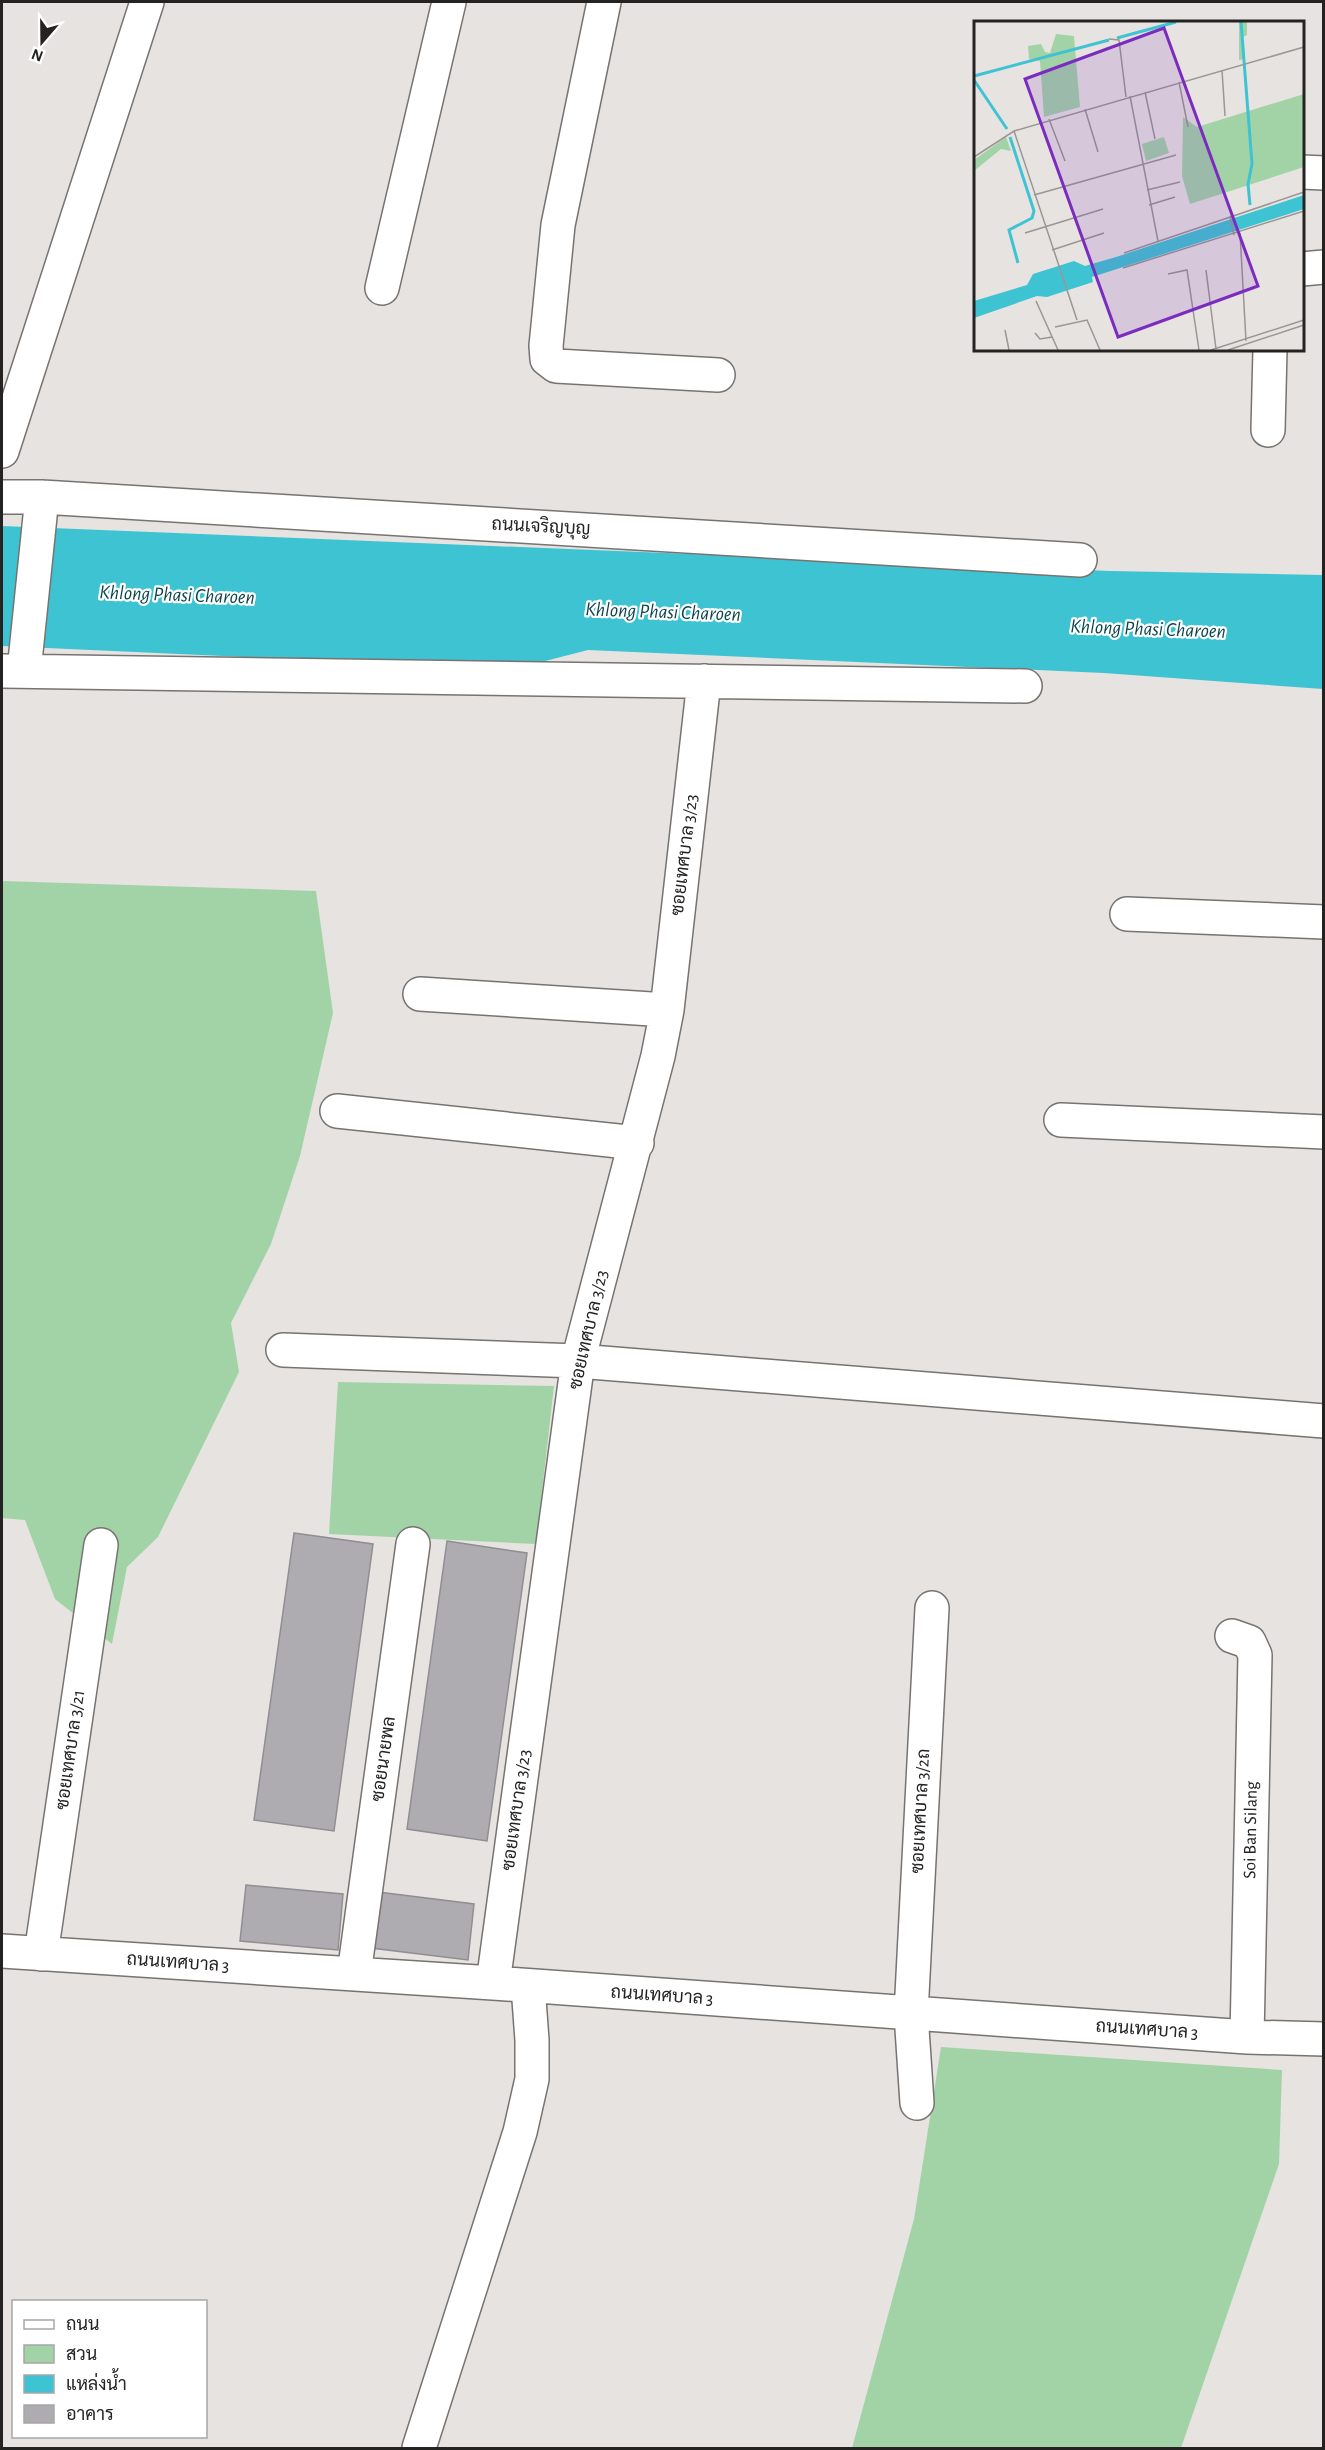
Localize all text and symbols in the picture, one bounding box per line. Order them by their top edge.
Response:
north arrow [12,12,72,72]
inset map [974,21,1304,351]
text: N [29,46,45,65]
street label: ถนนเจริญบุญ [491,512,591,541]
water label: Khlong Phasi Charoen [99,582,255,608]
water label: Khlong Phasi Charoen [585,599,741,625]
water label: Khlong Phasi Charoen [1070,616,1226,642]
street label: ซอยเทศบาล 3/23 [669,793,701,917]
street label: ซอยเทศบาล 3/23 [566,1268,612,1392]
street label: ซอยเทศบาล 3/21 [54,1689,88,1811]
street label: ซอยนายพล [369,1715,399,1803]
street label: ซอยเทศบาล 3/23 [500,1748,534,1872]
street label: ซอยเทศบาล 3/2ถ [909,1748,933,1874]
street label: Soi Ban Silang [1241,1781,1261,1879]
street label: ถนนเทศบาล 3 [126,1950,230,1976]
street label: ถนนเทศบาล 3 [610,1983,714,2009]
street label: ถนนเทศบาล 3 [1095,2017,1199,2043]
legend [12,2300,207,2438]
text: ถนน [66,2316,99,2334]
text: สวน [66,2346,97,2364]
text: แหล่งน้ำ [66,2368,127,2394]
text: อาคาร [66,2406,114,2424]

